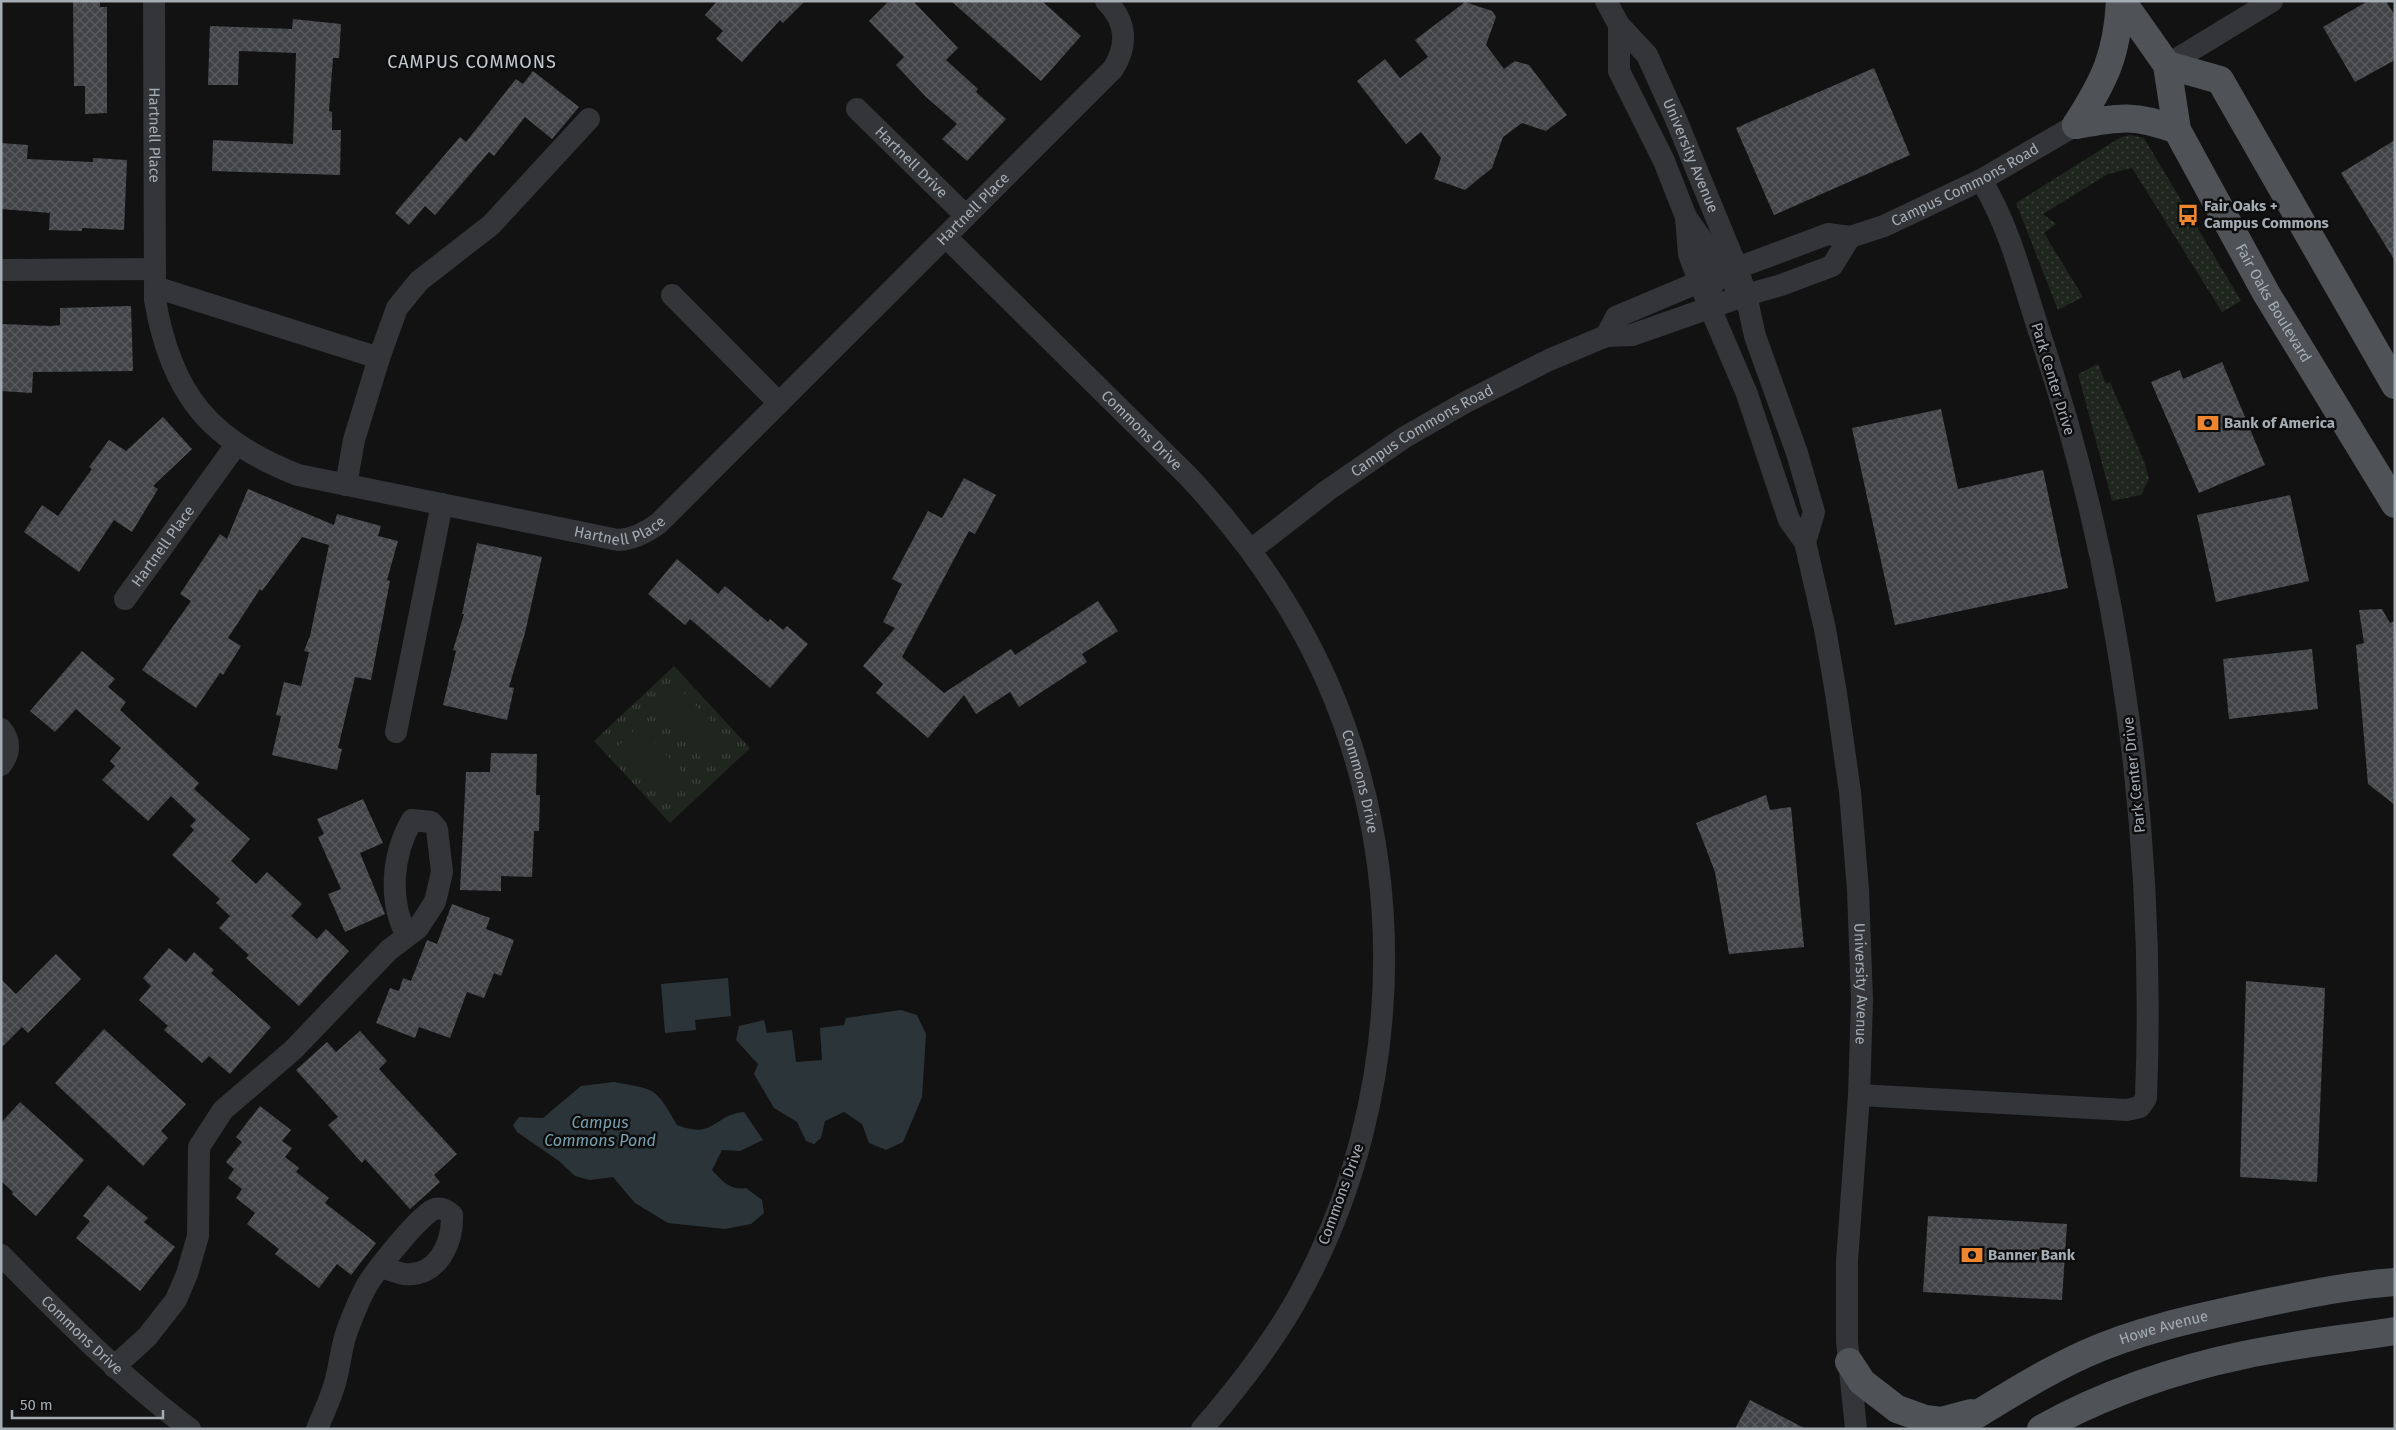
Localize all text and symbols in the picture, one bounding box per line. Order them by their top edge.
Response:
district label: CAMPUS COMMONS [387,51,557,73]
street label: Hartnell Place [145,87,164,183]
street label: University Avenue [1659,96,1722,215]
street label: Hartnell Drive [871,123,951,202]
street label: Campus Commons Road [1888,139,2042,230]
street label: Hartnell Place [933,169,1013,249]
place label: Fair Oaks + Campus Commons [2204,197,2329,232]
bus stop icon: Fair Oaks + Campus Commons [2175,202,2201,228]
street label: Fair Oaks Boulevard [2232,240,2315,366]
street label: Park Center Drive [2027,320,2079,438]
street label: Campus Commons Road [1347,381,1496,481]
street label: Commons Drive [1097,386,1186,474]
bank icon: Bank of America [2195,410,2221,436]
place label: Bank of America [2224,414,2335,432]
street label: Hartnell Place [128,502,198,590]
street label: Hartnell Place [572,513,669,549]
street label: Park Center Drive [2119,716,2149,834]
street label: Commons Drive [1338,727,1382,835]
street label: University Avenue [1850,922,1871,1045]
water label: Campus Commons Pond [544,1113,656,1150]
street label: Commons Drive [1314,1141,1368,1247]
bank icon: Banner Bank [1959,1242,1985,1268]
place label: Banner Bank [1988,1246,2076,1264]
street label: Commons Drive [37,1292,127,1378]
street label: Howe Avenue [2117,1307,2210,1349]
scale bar [12,1388,164,1420]
text: 50 m [20,1396,53,1414]

